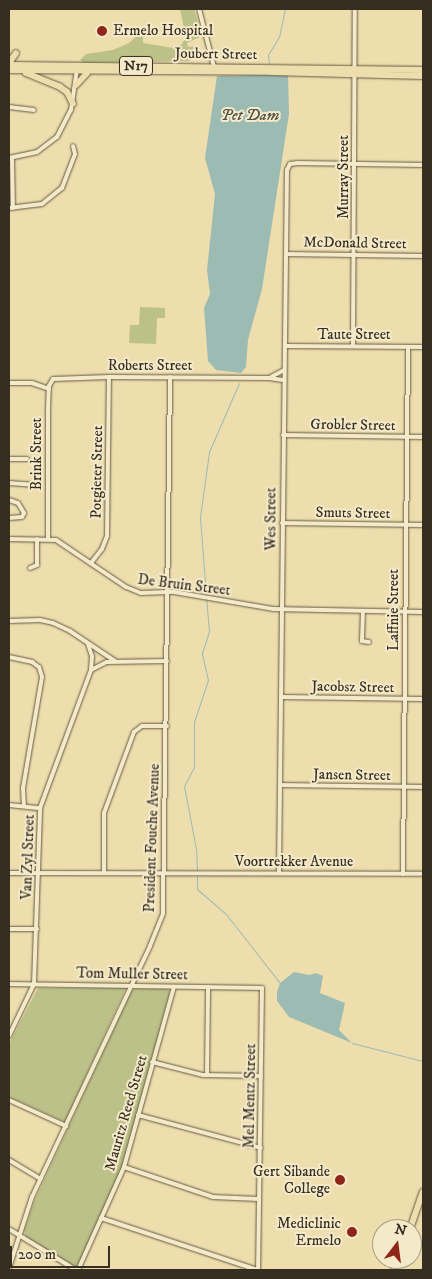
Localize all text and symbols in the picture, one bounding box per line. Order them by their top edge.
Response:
place label: Ermelo Hospital [113,22,213,40]
marker: Ermelo Hospital [95,24,109,38]
street label: Joubert Street [175,44,257,64]
road number: N17 [118,54,154,78]
water label: Pet Dam [221,105,279,125]
street label: Murray Street [335,135,353,219]
street label: McDonald Street [303,233,407,253]
street label: Taute Street [317,326,391,344]
street label: Roberts Street [108,357,192,375]
street label: Grobler Street [310,415,396,435]
street label: Brink Street [28,418,46,490]
street label: Potgieter Street [87,425,107,519]
street label: Wes Street [262,488,280,550]
street label: Smuts Street [315,503,391,523]
street label: Laffnie Street [385,569,403,651]
street label: De Bruin Street [137,570,231,600]
street label: Jacobsz Street [311,677,395,697]
street label: President Fouche Avenue [140,763,164,913]
street label: Jansen Street [313,765,391,785]
street label: Van Zyl Street [18,814,38,900]
street label: Voortrekker Avenue [235,853,353,871]
street label: Tom Muller Street [76,964,188,984]
street label: Mel Mentz Street [240,1043,260,1149]
street label: Mauritz Reed Street [101,1053,151,1173]
place label: Gert Sibande College [253,1162,330,1197]
marker: Gert Sibande College [334,1174,346,1186]
place label: Mediclinic Ermelo [277,1214,341,1249]
north arrow [372,1219,422,1269]
text: N [393,1220,409,1241]
marker: Mediclinic Ermelo [345,1225,359,1239]
scale bar [12,1236,112,1268]
text: 200 m [18,1245,56,1264]

